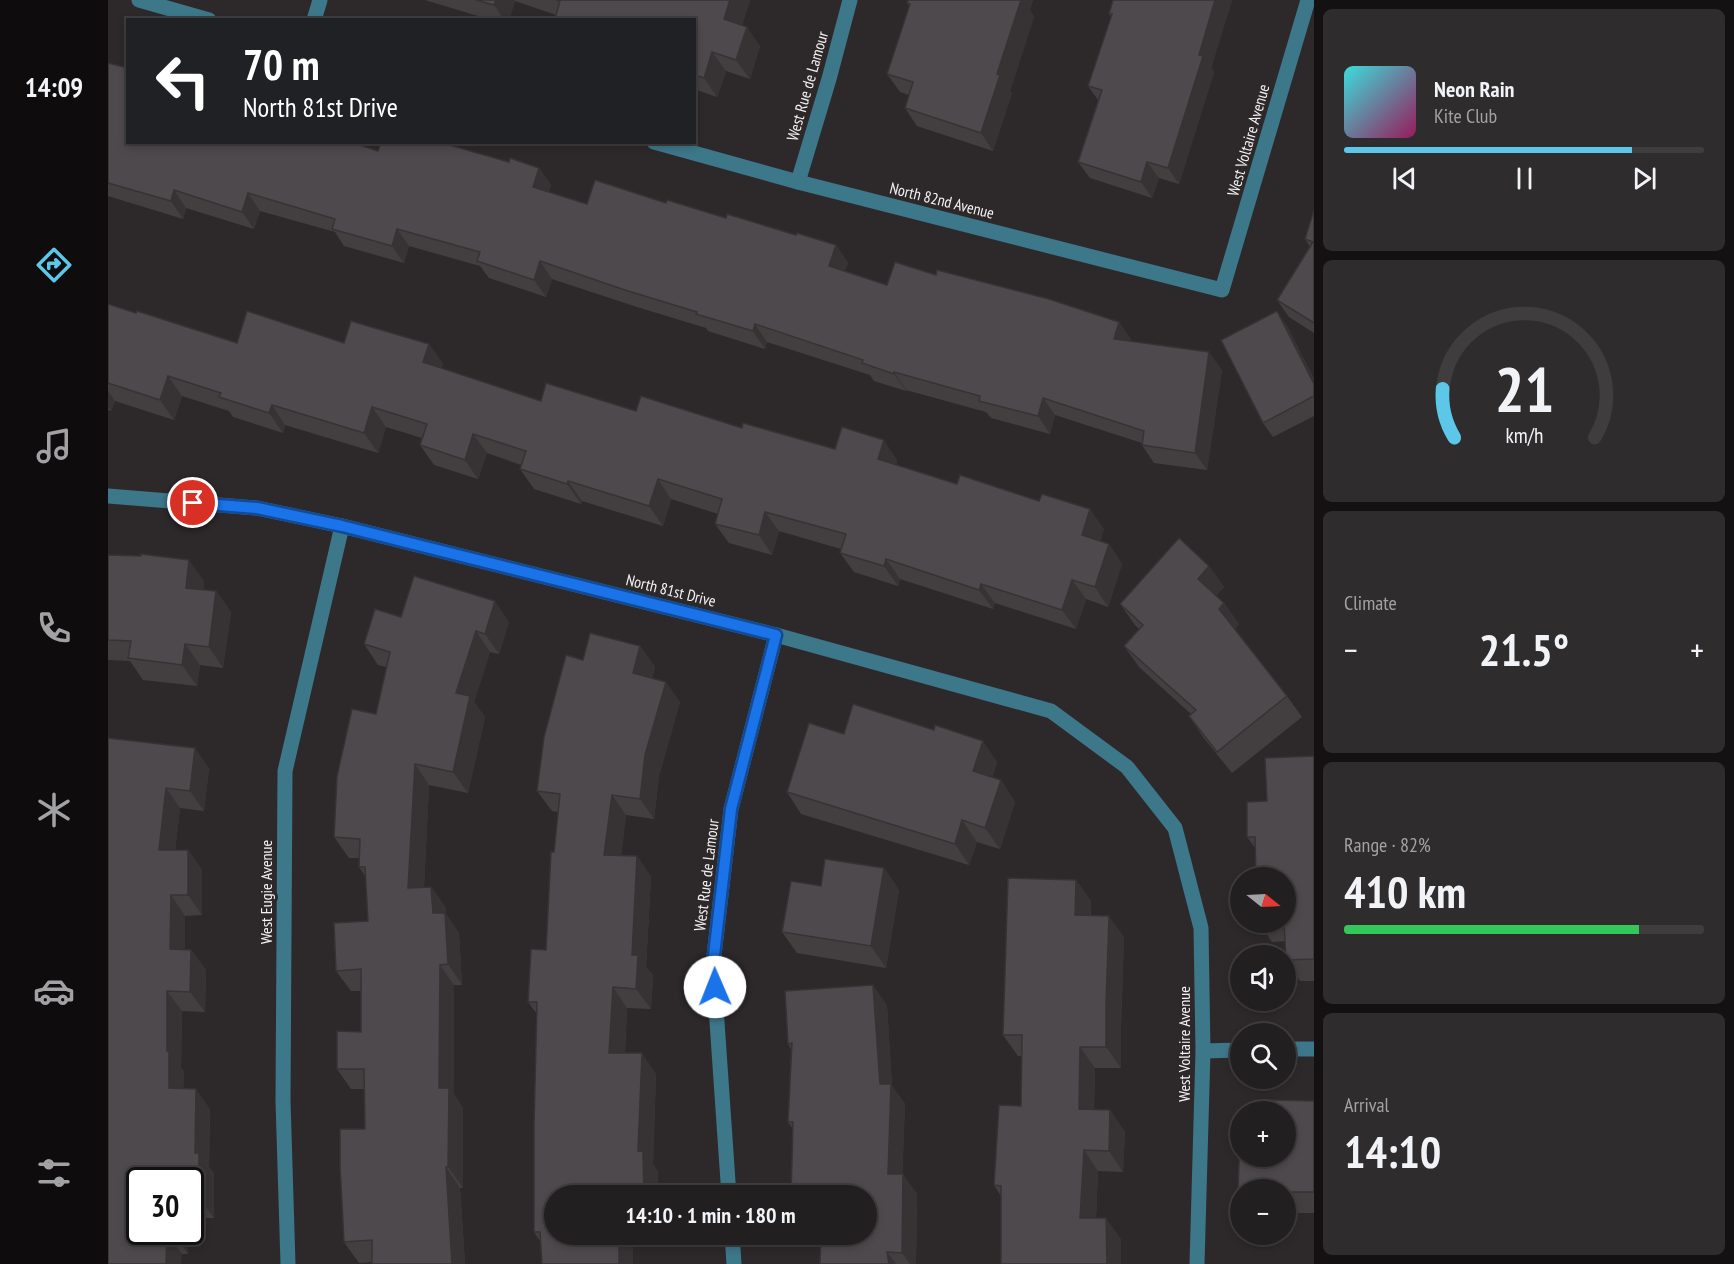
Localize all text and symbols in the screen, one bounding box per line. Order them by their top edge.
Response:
street label: West Rue de Lamour [782,28,832,143]
text: 70 m [243,37,320,92]
icon: left [144,42,222,120]
text: 14:09 [25,70,83,104]
text: Neon Rain [1434,75,1514,103]
street label: West Voltaire Avenue [1222,82,1274,198]
text: North 81st Drive [243,90,398,124]
text: Kite Club [1434,103,1497,129]
icon: previous [1388,162,1421,195]
icon: pause [1508,162,1541,195]
icon: next [1628,162,1661,195]
street label: North 82nd Avenue [888,177,996,223]
icon: directions [33,244,75,286]
text: 21 [1494,348,1554,429]
text: km/h [1505,421,1543,449]
icon: music [33,425,75,467]
pin [167,477,218,528]
icon: arrive [176,486,209,519]
street label: North 81st Drive [624,569,718,611]
text: Climate [1344,590,1397,616]
icon: phone [33,607,75,649]
text: 21.5° [1479,620,1569,678]
text: − [1344,628,1358,671]
text: + [1690,628,1704,671]
icon: climate [33,789,75,831]
street label: West Rue de Lamour [689,817,723,932]
text: Range · 82% [1344,832,1431,858]
street label: West Eugie Avenue [256,840,276,944]
text: 410 km [1344,862,1466,920]
north arrow [1230,867,1296,933]
map controls [1230,867,1296,1245]
button: sound [1230,945,1296,1011]
position arrow [683,955,747,1019]
icon: car [33,970,75,1012]
street label: West Voltaire Avenue [1174,986,1194,1102]
button: search [1230,1023,1296,1089]
text: Arrival [1344,1092,1389,1118]
button: + [1230,1101,1296,1167]
text: 14:10 [1344,1122,1441,1180]
icon: filters [33,1152,75,1194]
speed limit sign: 30 [126,1167,204,1245]
button: − [1230,1179,1296,1245]
text: 14:10 · 1 min · 180 m [625,1201,796,1229]

